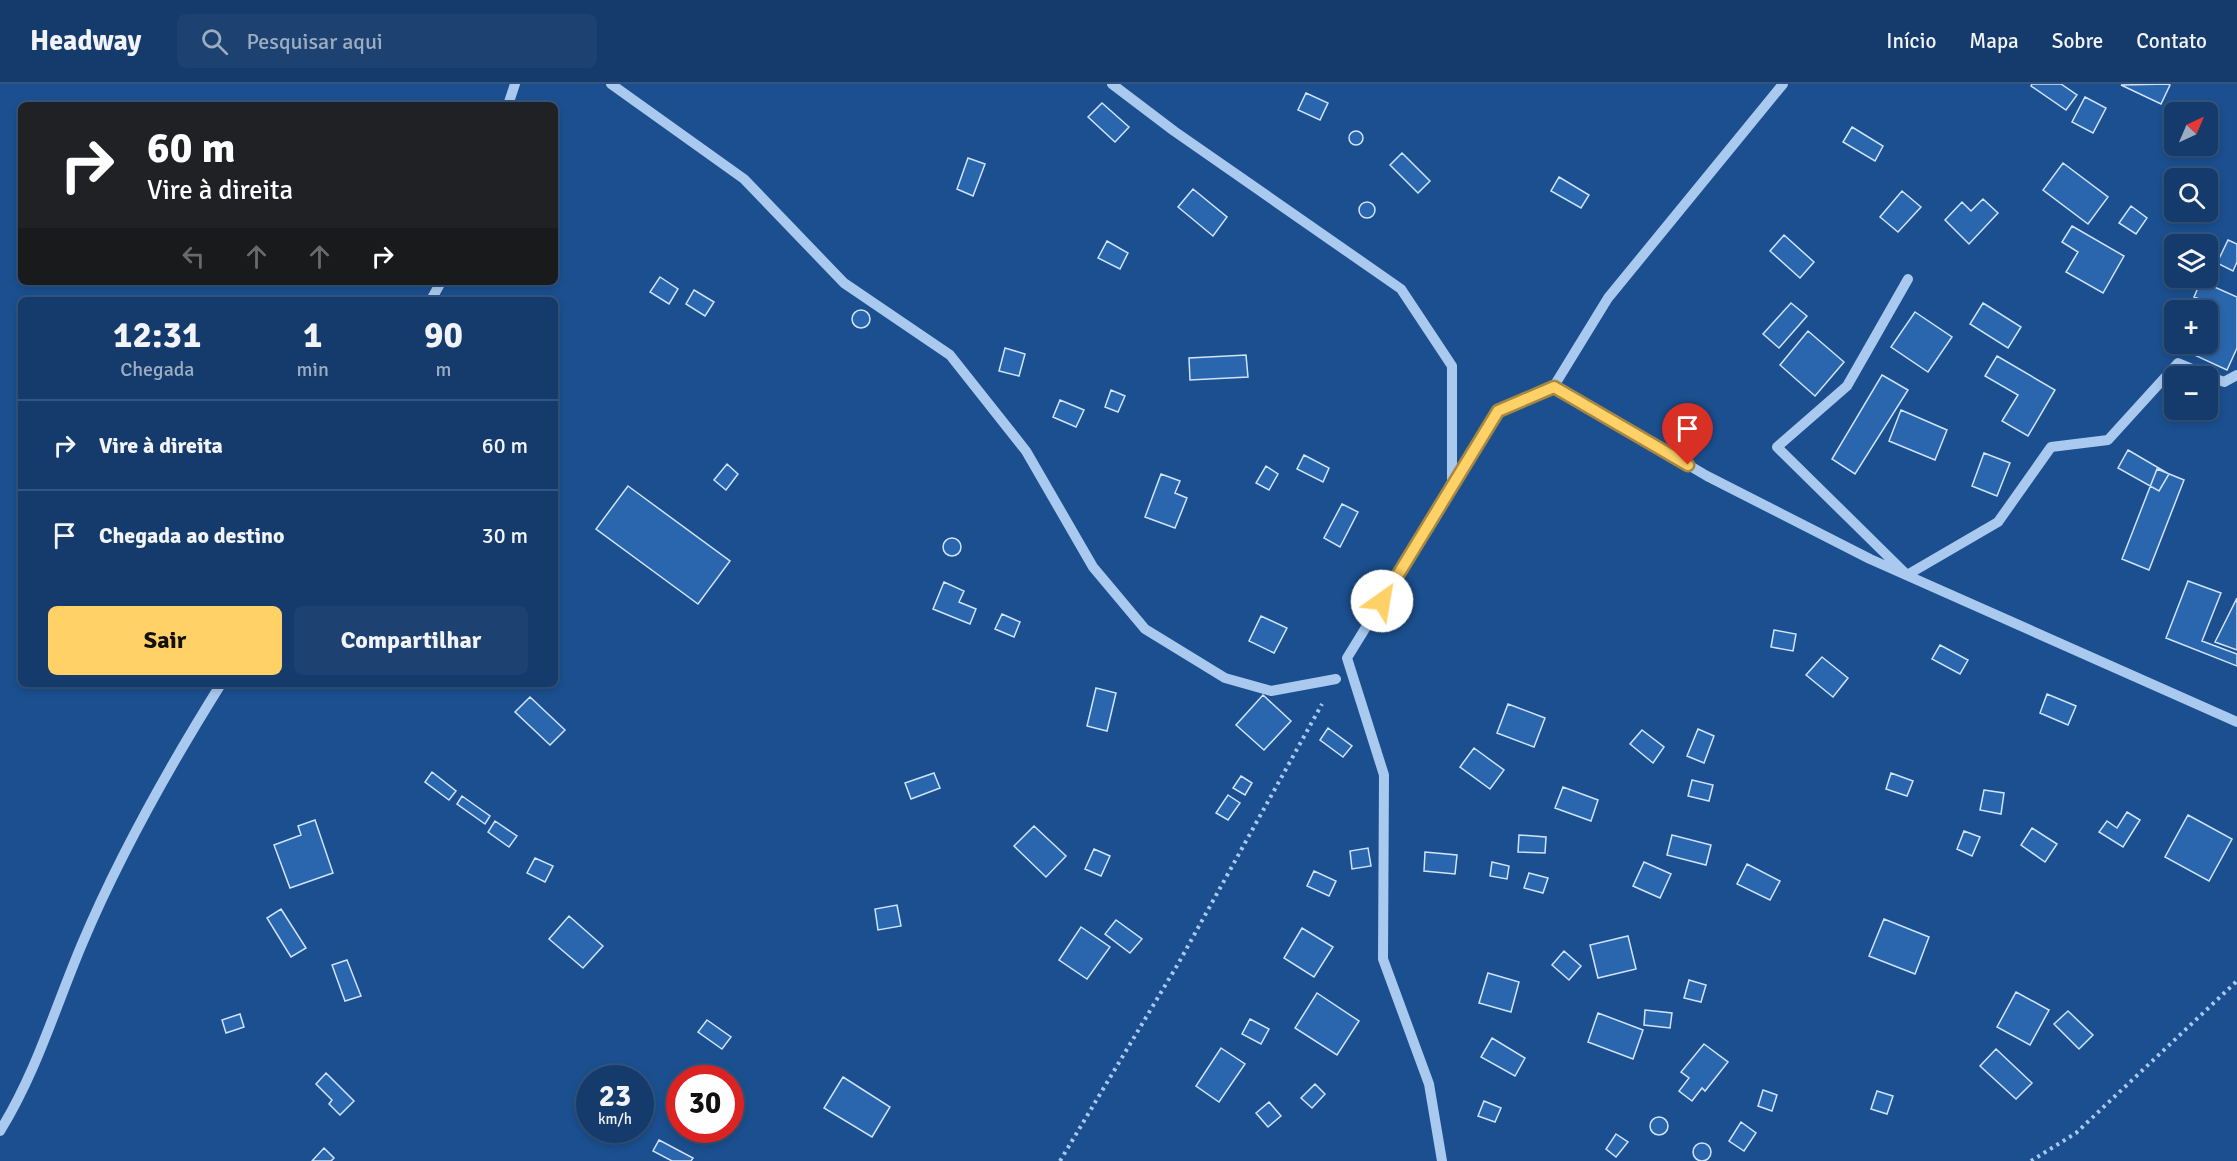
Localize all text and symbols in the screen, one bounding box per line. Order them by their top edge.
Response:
search box [177,14,597,68]
text: Headway [30,24,141,58]
icon: search [198,25,231,58]
text: Pesquisar aqui [246,28,383,55]
text: Início [1886,28,1936,54]
text: Mapa [1969,28,2019,54]
text: Sobre [2052,28,2103,54]
text: Contato [2136,28,2207,54]
north arrow [2164,102,2218,156]
map controls [2164,102,2218,420]
text: 60 m [147,123,236,174]
icon: right [48,126,126,204]
button: search [2164,168,2218,222]
text: Vire à direita [147,174,293,207]
button: layers [2164,234,2218,288]
icon: left [177,240,210,273]
icon: ahead [240,240,273,273]
icon: ahead [303,240,336,273]
icon: right [366,240,399,273]
button: + [2164,300,2218,354]
text: 12:31 [113,313,201,358]
text: 1 [303,313,322,358]
text: 90 [424,313,463,358]
text: Chegada [120,357,194,382]
text: min [297,357,329,382]
text: m [435,357,451,382]
button: − [2164,366,2218,420]
pin [1662,403,1713,465]
icon: arrive [1671,412,1704,445]
icon: right [48,429,81,462]
text: Vire à direita [99,432,223,459]
text: 60 m [482,432,528,459]
icon: arrive [48,519,81,552]
text: Chegada ao destino [99,522,285,549]
text: 30 m [482,522,528,549]
position arrow [1350,569,1414,633]
button: Sair [48,606,282,675]
button: Compartilhar [294,606,528,675]
speed limit sign: 30 [666,1065,744,1143]
text: 23 [599,1078,631,1115]
text: km/h [598,1110,632,1128]

